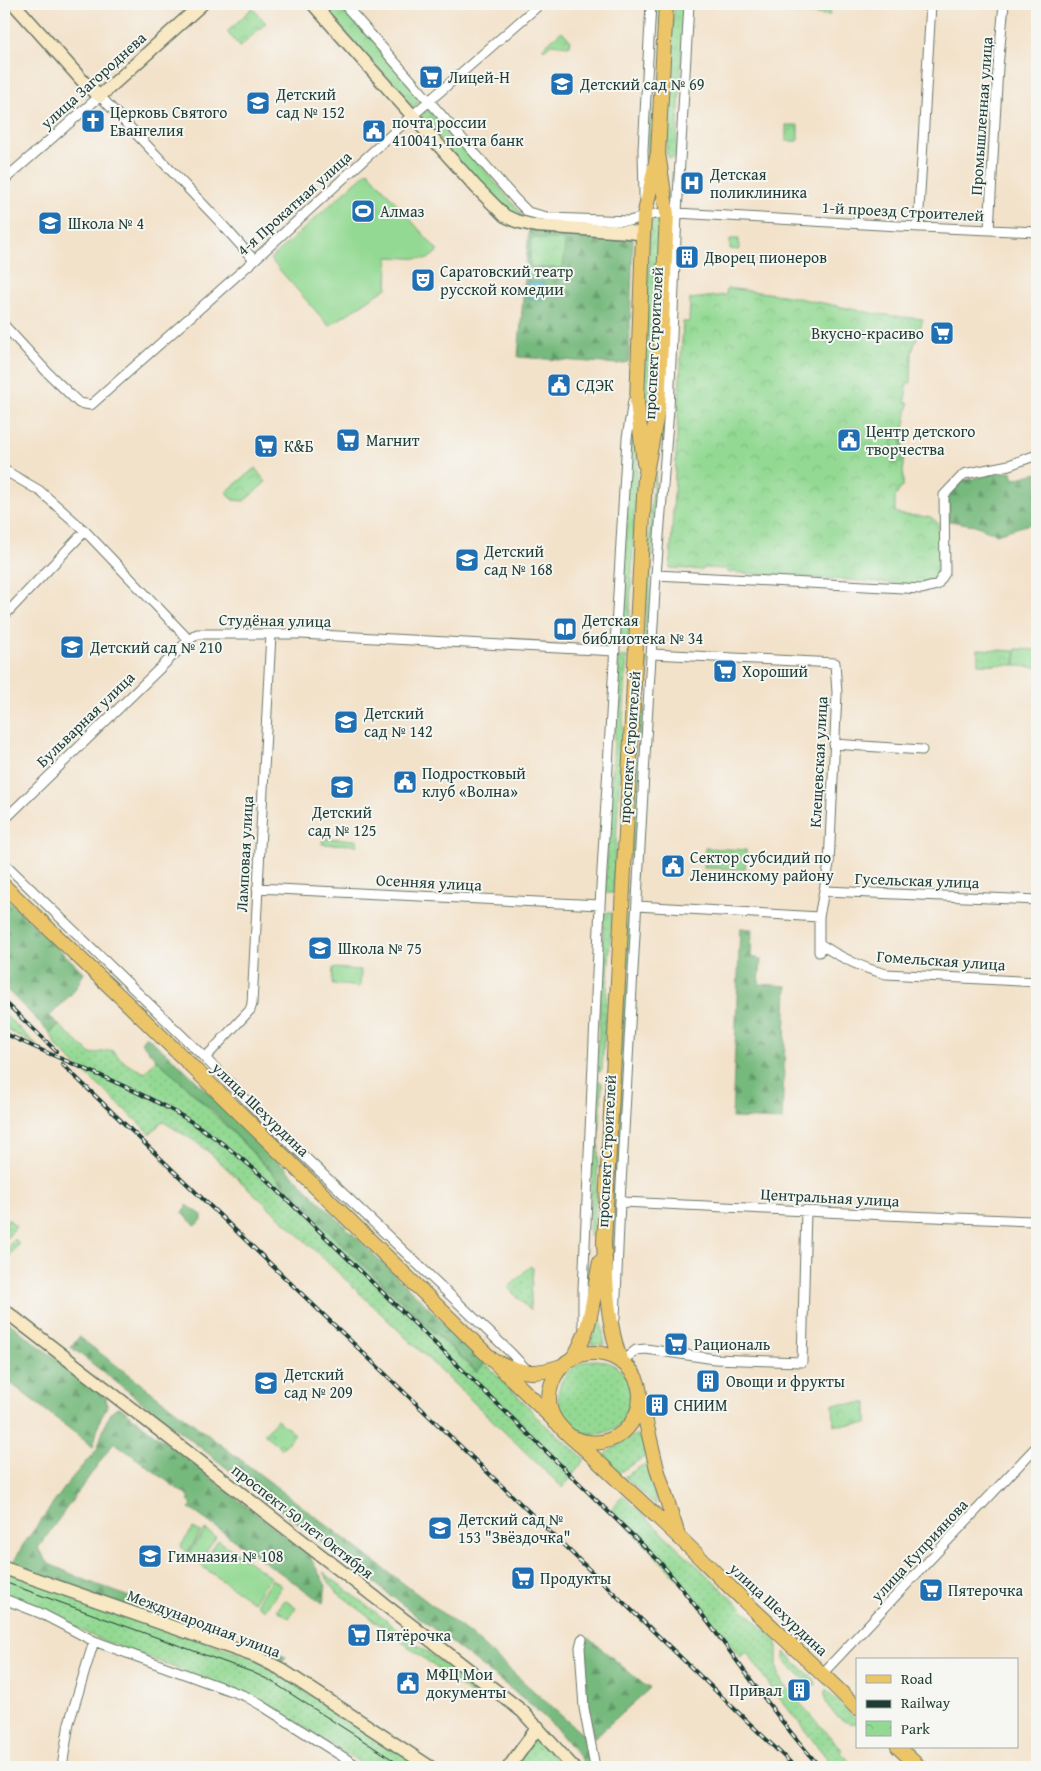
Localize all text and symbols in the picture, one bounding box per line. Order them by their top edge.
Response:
street label: улица Загороднева [34,26,152,135]
street label: Промышленная улица [963,35,999,196]
supermarket icon: Лицей-Н [418,64,444,90]
place label: Лицей-Н [448,65,510,89]
school or university icon: Детский сад № 69 [549,71,575,97]
place label: Детский сад № 69 [579,72,705,96]
place label: Детский сад № 152 [275,82,345,124]
school or university icon: Детский сад № 152 [245,90,271,116]
place label: Церковь Святого Евангелия [110,100,227,142]
church icon: Церковь Святого Евангелия [80,108,106,134]
place label: почта россии 410041, почта банк [392,110,524,152]
public building icon: почта россии 410041, почта банк [361,118,387,144]
street label: 4-я Прокатная улица [231,145,357,261]
place label: Детская поликлиника [709,162,807,204]
hospital icon: Детская поликлиника [679,170,705,196]
street label: 1-й проезд Строителей [821,195,985,227]
sports icon: Алмаз [350,198,376,224]
place label: Алмаз [380,199,425,223]
school or university icon: Школа № 4 [37,210,63,236]
place label: Школа № 4 [68,211,145,235]
building icon: Дворец пионеров [674,244,700,270]
place label: Дворец пионеров [703,245,827,269]
place label: Саратовский театр русской комедии [440,259,574,301]
street label: проспект Строителей [637,266,669,420]
theatre icon: Саратовский театр русской комедии [410,267,436,293]
supermarket icon: Вкусно-красиво [929,320,955,346]
place label: Вкусно-красиво [811,321,924,345]
public building icon: СДЭК [546,372,572,398]
place label: СДЭК [576,373,614,397]
place label: Центр детского творчества [866,419,975,461]
supermarket icon: Магнит [335,427,361,453]
public building icon: Центр детского творчества [836,427,862,453]
place label: Магнит [366,428,420,452]
supermarket icon: К&Б [253,433,279,459]
place label: К&Б [284,434,314,458]
place label: Детский сад № 168 [483,539,553,581]
school or university icon: Детский сад № 168 [454,547,480,573]
street label: Студёная улица [219,607,332,633]
place label: Детская библиотека № 34 [581,608,703,650]
library icon: Детская библиотека № 34 [552,616,578,642]
school or university icon: Детский сад № 210 [59,634,85,660]
place label: Детский сад № 210 [89,635,222,659]
supermarket icon: Хороший [712,658,738,684]
place label: Хороший [742,659,809,683]
street label: Бульварная улица [30,665,140,773]
street label: проспект Строителей [612,669,646,824]
street label: Клещевская улица [803,695,833,828]
place label: Детский сад № 142 [363,701,433,743]
school or university icon: Детский сад № 142 [333,709,359,735]
place label: Подростковый клуб «Волна» [422,761,526,803]
public building icon: Подростковый клуб «Волна» [392,769,418,795]
school or university icon: Детский сад № 125 [329,774,355,800]
street label: Ламповая улица [229,795,259,913]
place label: Детский сад № 125 [308,800,376,842]
place label: Сектор субсидий по Ленинскому району [690,845,834,887]
public building icon: Сектор субсидий по Ленинскому району [660,853,686,879]
street label: Гусельская улица [854,866,980,894]
street label: Осенняя улица [376,867,483,897]
school or university icon: Школа № 75 [307,935,333,961]
place label: Школа № 75 [338,936,422,960]
street label: Гомельская улица [876,944,1007,977]
street label: улица Шехурдина [206,1055,316,1162]
street label: проспект Строителей [590,1074,622,1228]
street label: Центральная улица [760,1181,900,1213]
supermarket icon: Рациональ [663,1331,689,1357]
place label: Рациональ [694,1332,771,1356]
place label: Детский сад № 209 [283,1362,353,1404]
building icon: Овощи и фрукты [695,1368,721,1394]
place label: Овощи и фрукты [726,1369,845,1393]
school or university icon: Детский сад № 209 [253,1370,279,1396]
building icon: СНИИМ [644,1392,670,1418]
place label: СНИИМ [674,1393,727,1417]
street label: проспект 50 лет Октября [227,1458,379,1584]
street label: улица Куприянова [864,1493,973,1607]
place label: Детский сад № 153 "Звёздочка" [457,1507,571,1549]
school or university icon: Детский сад № 153 "Звёздочка" [427,1515,453,1541]
school or university icon: Гимназия № 108 [137,1543,163,1569]
place label: Гимназия № 108 [168,1544,284,1568]
street label: улица Шехурдина [723,1556,834,1662]
supermarket icon: Продукты [510,1565,536,1591]
place label: Продукты [540,1566,611,1590]
supermarket icon: Пятерочка [918,1577,944,1603]
place label: Пятерочка [948,1578,1023,1602]
street label: Международная улица [124,1583,285,1663]
supermarket icon: Пятёрочка [346,1622,372,1648]
place label: Пятёрочка [376,1623,451,1647]
legend [856,1658,1018,1748]
place label: МФЦ Мои документы [426,1662,507,1704]
text: Road [901,1668,932,1689]
public building icon: МФЦ Мои документы [395,1670,421,1696]
building icon: Привал [786,1677,812,1703]
place label: Привал [729,1678,782,1702]
text: Railway [901,1692,951,1713]
text: Park [901,1718,930,1739]

